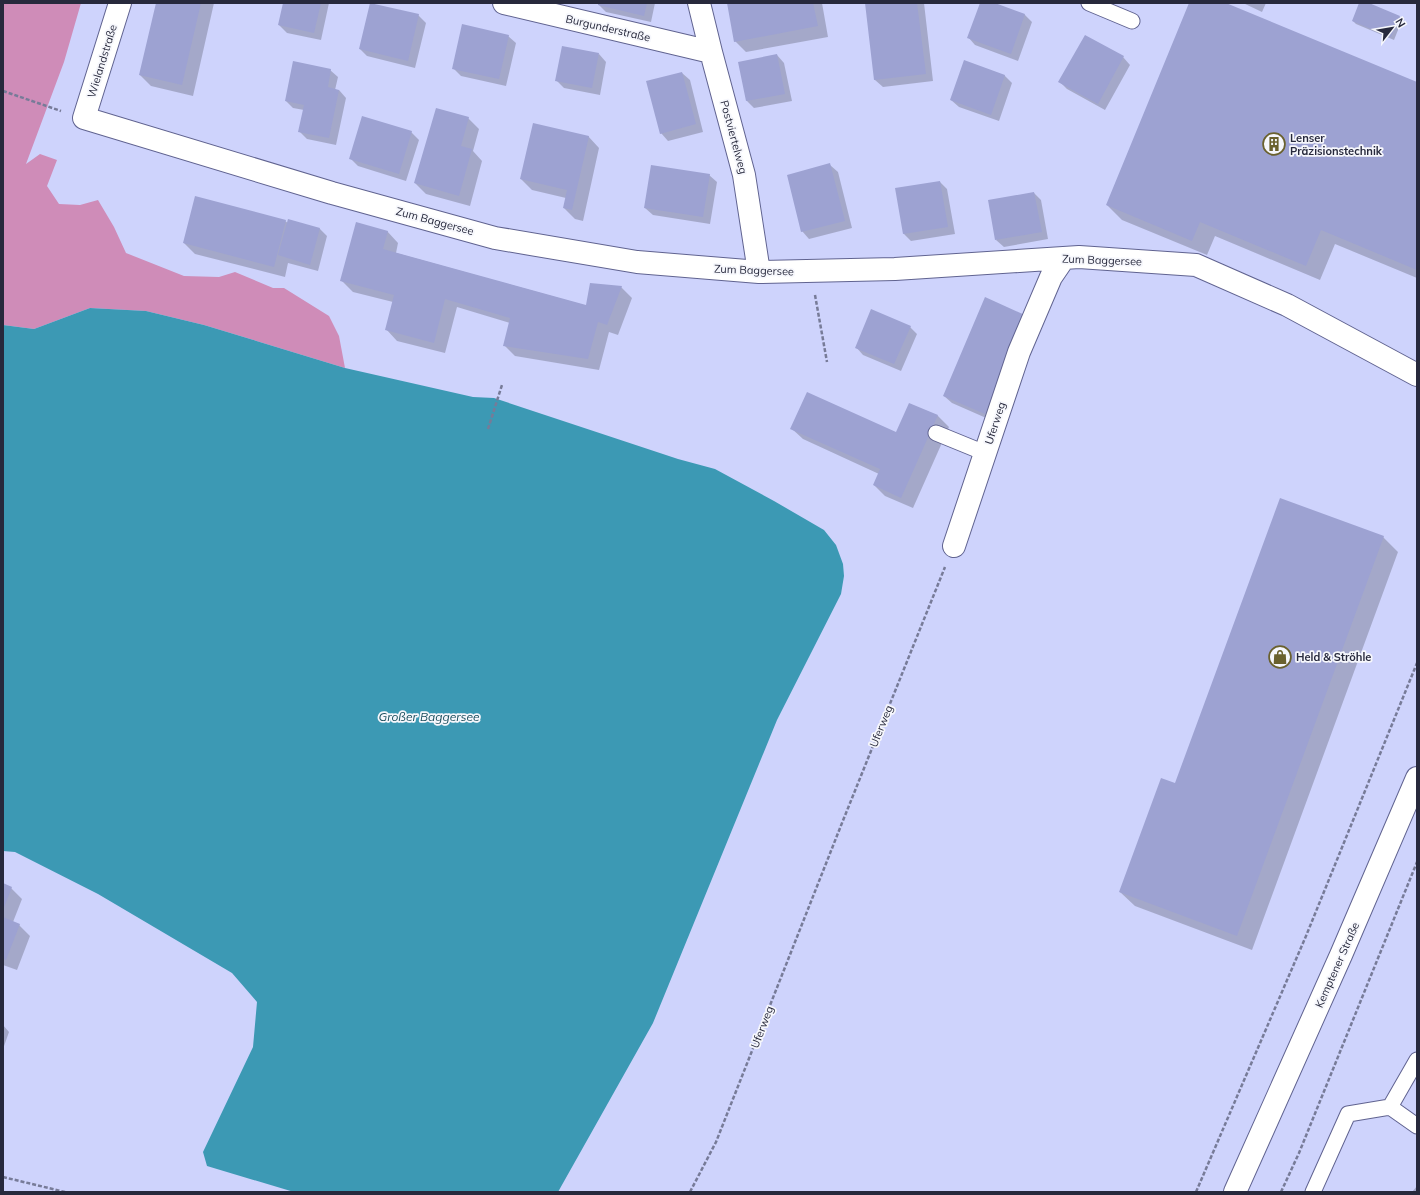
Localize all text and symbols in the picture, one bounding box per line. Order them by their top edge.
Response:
north arrow [1372,8,1412,48]
street label: Burgunderstraße [564,11,652,45]
text: N [1392,16,1409,30]
street label: Wielandstraße [84,23,120,99]
street label: Postviertelweg [717,99,751,175]
building icon: Lenser Präzisionstechnik [1261,131,1287,157]
place label: Lenser Präzisionstechnik [1290,131,1383,158]
street label: Zum Baggersee [395,204,475,238]
street label: Zum Baggersee [1062,252,1142,268]
street label: Zum Baggersee [714,262,794,278]
street label: Uferweg [982,400,1008,446]
shop icon: Held & Ströhle [1267,644,1293,670]
place label: Held & Ströhle [1296,650,1371,664]
street label: Uferweg [866,703,896,749]
water label: Großer Baggersee [378,709,480,724]
street label: Kemptener Straße [1312,920,1362,1010]
street label: Uferweg [748,1004,776,1050]

